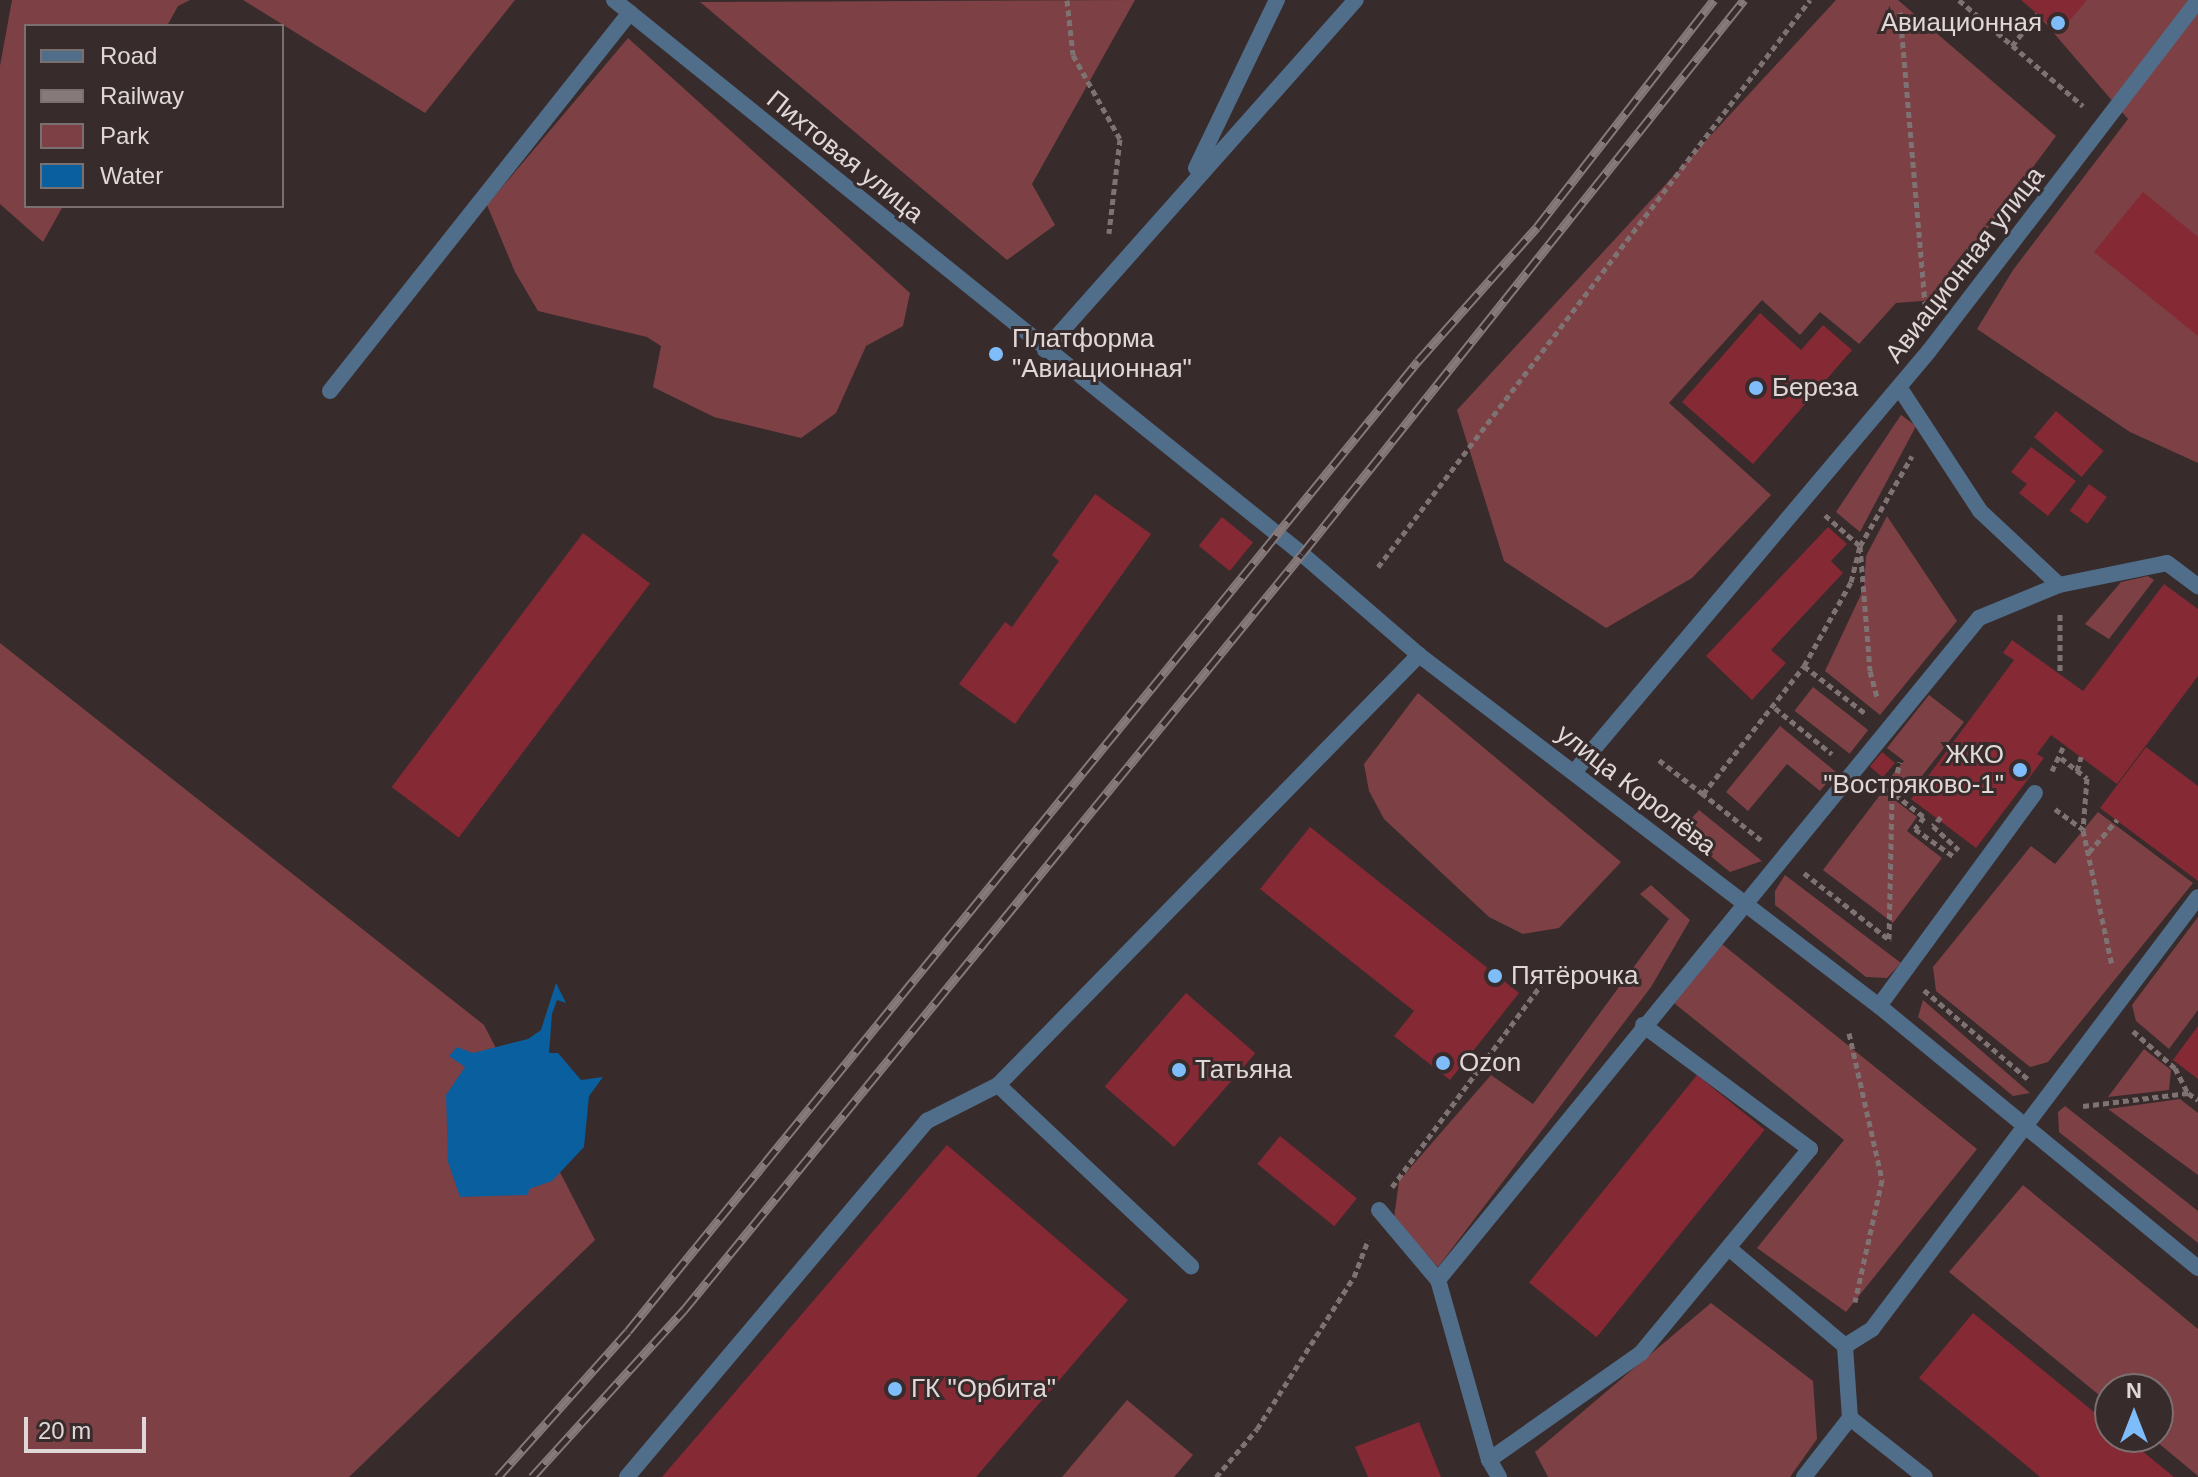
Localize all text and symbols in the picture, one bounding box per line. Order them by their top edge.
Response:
place label: Авиационная [1881,7,2042,39]
marker: Авиационная [2049,14,2067,32]
legend [24,24,284,208]
text: Road [100,42,157,69]
text: Railway [100,82,184,109]
street label: Пихтовая улица [760,84,930,230]
text: Park [100,122,149,149]
street label: Авиационная улица [1879,161,2051,369]
text: Water [100,162,163,189]
place label: Платформа "Авиационная" [1012,323,1192,384]
marker: Платформа "Авиационная" [987,345,1005,363]
place label: Береза [1772,372,1858,404]
marker: Береза [1747,379,1765,397]
street label: улица Королёва [1550,718,1722,862]
place label: ЖКО "Востряково-1" [1823,739,2004,800]
marker: ЖКО "Востряково-1" [2011,761,2029,779]
place label: Пятёрочка [1511,960,1638,992]
marker: Пятёрочка [1486,967,1504,985]
place label: Ozon [1459,1047,1521,1079]
place label: Татьяна [1195,1054,1292,1086]
marker: Ozon [1434,1054,1452,1072]
marker: Татьяна [1170,1061,1188,1079]
place label: ГК "Орбита" [911,1373,1056,1405]
north arrow [2094,1373,2174,1453]
text: N [2126,1378,2142,1403]
marker: ГК "Орбита" [886,1380,904,1398]
scale bar [28,1401,150,1451]
text: 20 m [38,1417,91,1444]

